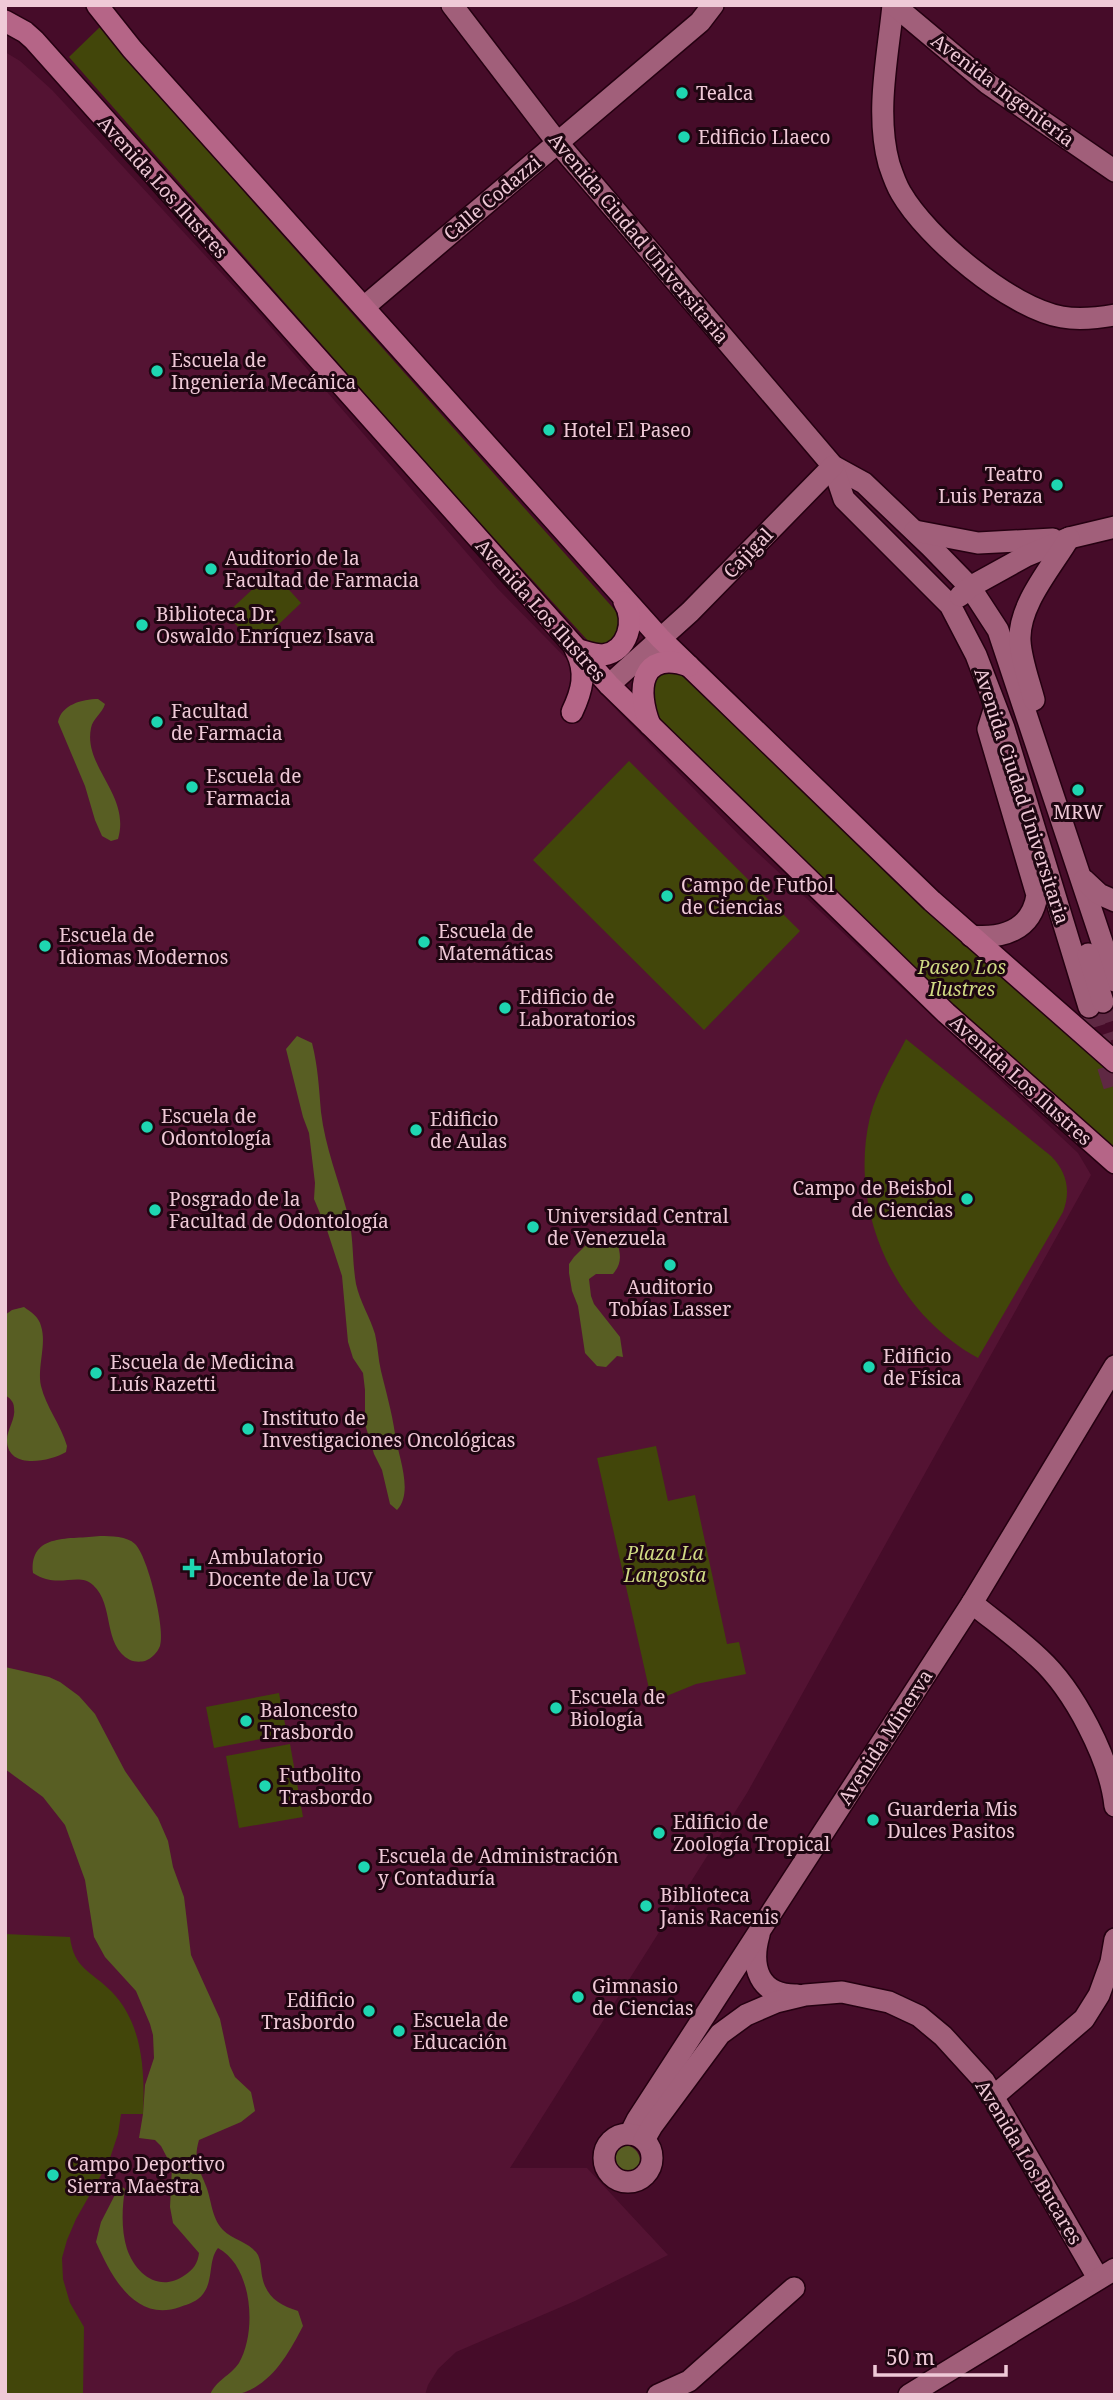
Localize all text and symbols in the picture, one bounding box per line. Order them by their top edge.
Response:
street label: Avenida Ingeniería [926,28,1080,152]
place label: Tealca [696,80,754,106]
marker: Tealca [674,85,690,101]
street label: Avenida Los Ilustres [92,110,234,264]
place label: Edificio Llaeco [698,124,830,150]
street label: Avenida Ciudad Universitaria [543,127,735,349]
marker: Edificio Llaeco [676,129,692,145]
street label: Calle Codazzi [438,150,546,246]
place label: Escuela de Ingeniería Mecánica [171,347,356,395]
marker: Escuela de Ingeniería Mecánica [149,363,165,379]
place label: Hotel El Paseo [563,417,691,443]
marker: Hotel El Paseo [541,422,557,438]
place label: Teatro Luis Peraza [938,461,1043,509]
marker: Teatro Luis Peraza [1049,477,1065,493]
street label: Cajigal [717,522,779,584]
street label: Avenida Los Ilustres [470,533,612,687]
place label: Auditorio de la Facultad de Farmacia [225,545,419,593]
marker: Auditorio de la Facultad de Farmacia [203,561,219,577]
place label: Biblioteca Dr. Oswaldo Enríquez Isava [156,601,375,649]
marker: Biblioteca Dr. Oswaldo Enríquez Isava [134,617,150,633]
street label: Avenida Ciudad Universitaria [968,665,1076,927]
place label: Facultad de Farmacia [171,698,283,746]
marker: Facultad de Farmacia [149,714,165,730]
place label: Escuela de Farmacia [206,763,301,811]
marker: Escuela de Farmacia [184,779,200,795]
marker: MRW [1070,782,1086,798]
place label: MRW [1053,799,1103,825]
place label: Campo de Futbol de Ciencias [681,872,834,920]
marker: Campo de Futbol de Ciencias [659,888,675,904]
place label: Escuela de Matemáticas [438,918,553,966]
place label: Escuela de Idiomas Modernos [59,922,228,970]
marker: Escuela de Matemáticas [416,934,432,950]
marker: Escuela de Idiomas Modernos [37,938,53,954]
park label: Paseo Los Ilustres [917,954,1006,1002]
place label: Edificio de Laboratorios [519,984,636,1032]
marker: Edificio de Laboratorios [497,1000,513,1016]
street label: Avenida Los Ilustres [944,1009,1098,1151]
place label: Escuela de Odontología [161,1103,272,1151]
place label: Edificio de Aulas [430,1106,507,1154]
marker: Escuela de Odontología [139,1119,155,1135]
marker: Edificio de Aulas [408,1122,424,1138]
place label: Campo de Beisbol de Ciencias [793,1175,953,1223]
place label: Posgrado de la Facultad de Odontología [169,1186,389,1234]
marker: Campo de Beisbol de Ciencias [959,1191,975,1207]
marker: Posgrado de la Facultad de Odontología [147,1202,163,1218]
place label: Universidad Central de Venezuela [547,1203,729,1251]
marker: Universidad Central de Venezuela [525,1219,541,1235]
marker: Auditorio Tobías Lasser [662,1257,678,1273]
place label: Auditorio Tobías Lasser [609,1274,731,1322]
place label: Edificio de Física [883,1343,962,1391]
place label: Escuela de Medicina Luís Razetti [110,1349,294,1397]
marker: Edificio de Física [861,1359,877,1375]
marker: Escuela de Medicina Luís Razetti [88,1365,104,1381]
place label: Instituto de Investigaciones Oncológicas [262,1405,515,1453]
marker: Instituto de Investigaciones Oncológicas [240,1421,256,1437]
park label: Plaza La Langosta [623,1540,706,1588]
place label: Ambulatorio Docente de la UCV [208,1544,373,1592]
marker: Ambulatorio Docente de la UCV [182,1558,202,1578]
street label: Avenida Minerva [832,1664,938,1810]
place label: Escuela de Biología [570,1684,665,1732]
place label: Baloncesto Trasbordo [260,1697,358,1745]
marker: Escuela de Biología [548,1700,564,1716]
marker: Baloncesto Trasbordo [238,1713,254,1729]
place label: Futbolito Trasbordo [279,1762,373,1810]
marker: Futbolito Trasbordo [257,1778,273,1794]
place label: Guarderia Mis Dulces Pasitos [887,1796,1017,1844]
place label: Edificio de Zoología Tropical [673,1809,830,1857]
marker: Guarderia Mis Dulces Pasitos [865,1812,881,1828]
marker: Edificio de Zoología Tropical [651,1825,667,1841]
place label: Escuela de Administración y Contaduría [378,1843,619,1891]
marker: Escuela de Administración y Contaduría [356,1859,372,1875]
place label: Biblioteca Janis Racenis [659,1882,779,1930]
marker: Biblioteca Janis Racenis [638,1898,654,1914]
place label: Gimnasio de Ciencias [592,1973,694,2021]
place label: Edificio Trasbordo [261,1987,355,2035]
marker: Gimnasio de Ciencias [570,1989,586,2005]
marker: Edificio Trasbordo [361,2003,377,2019]
place label: Escuela de Educación [413,2007,508,2055]
marker: Escuela de Educación [391,2023,407,2039]
street label: Avenida Los Bucares [970,2075,1088,2249]
place label: Campo Deportivo Sierra Maestra [67,2151,225,2199]
marker: Campo Deportivo Sierra Maestra [45,2167,61,2183]
scale bar [875,2334,1006,2378]
text: 50 m [886,2343,935,2371]

